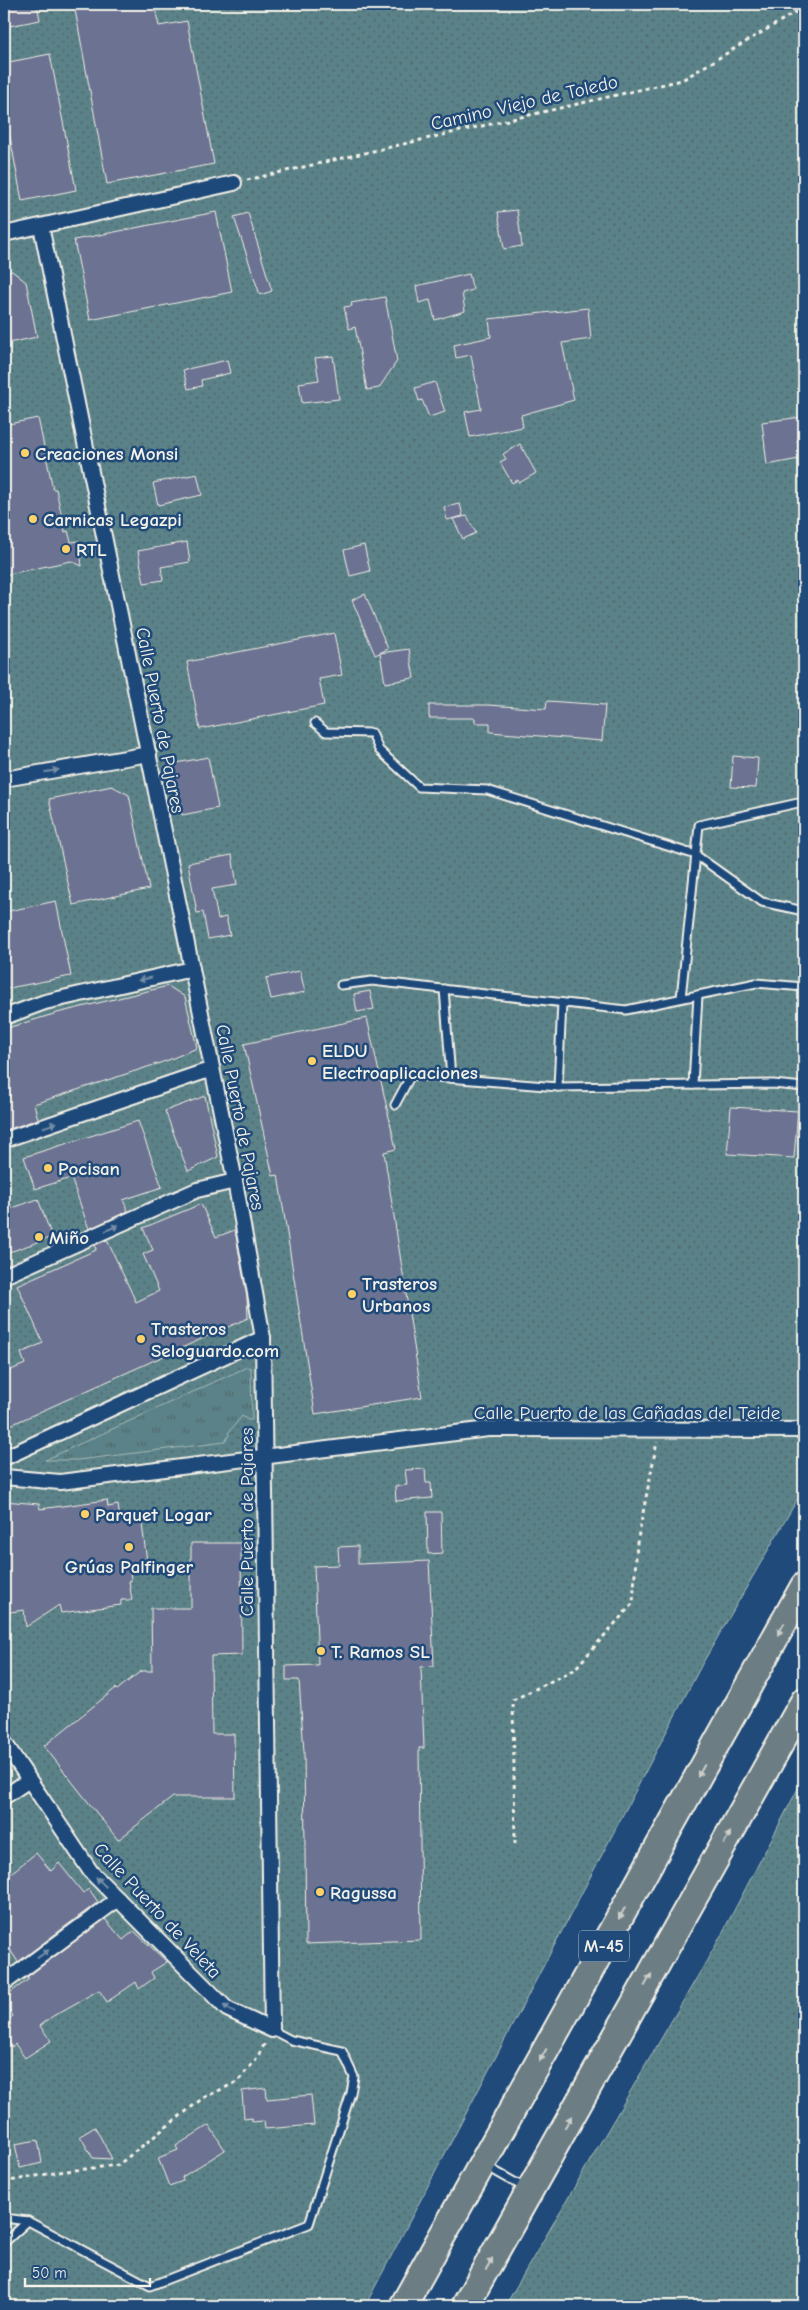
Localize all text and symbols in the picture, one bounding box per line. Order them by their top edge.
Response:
street label: Camino Viejo de Toledo [429,71,620,135]
place label: Creaciones Monsi [35,443,179,465]
marker: Creaciones Monsi [19,447,31,459]
place label: Carnicas Legazpi [43,509,182,531]
marker: Carnicas Legazpi [27,513,39,525]
place label: RTL [76,539,107,561]
marker: RTL [60,543,72,555]
street label: Calle Puerto de Pajares [131,625,189,815]
one-way arrow [44,767,60,775]
one-way arrow [136,976,152,984]
street label: Calle Puerto de Pajares [211,1022,269,1212]
place label: ELDU Electroaplicaciones [322,1040,478,1084]
marker: ELDU Electroaplicaciones [306,1055,318,1067]
one-way arrow [43,1121,58,1129]
place label: Pocisan [58,1158,120,1180]
marker: Pocisan [42,1162,54,1174]
one-way arrow [105,1223,119,1231]
place label: Miño [49,1227,89,1249]
marker: Miño [33,1231,45,1243]
place label: Trasteros Urbanos [362,1273,437,1317]
marker: Trasteros Urbanos [346,1288,358,1300]
place label: Trasteros Seloguardo.com [151,1318,279,1362]
marker: Trasteros Seloguardo.com [135,1333,147,1345]
street label: Calle Puerto de las Cañadas del Teide [474,1402,780,1424]
street label: Calle Puerto de Pajares [236,1427,258,1616]
place label: Parquet Logar [95,1504,212,1526]
marker: Parquet Logar [79,1508,91,1520]
marker: Grúas Palfinger [123,1541,135,1553]
place label: Grúas Palfinger [65,1556,194,1578]
one-way arrow [776,1622,785,1635]
place label: T. Ramos SL [331,1641,430,1663]
marker: T. Ramos SL [315,1645,327,1657]
one-way arrow [697,1764,706,1777]
one-way arrow [723,1831,731,1846]
street label: Calle Puerto de Veleta [89,1838,226,1983]
one-way arrow [95,1876,107,1888]
place label: Ragussa [330,1882,397,1904]
marker: Ragussa [314,1886,326,1898]
one-way arrow [618,1906,627,1919]
road number: M-45 [579,1930,629,1962]
one-way arrow [36,1949,50,1959]
one-way arrow [643,1973,652,1987]
one-way arrow [222,2004,236,2013]
one-way arrow [539,2048,548,2061]
one-way arrow [564,2114,572,2129]
scale bar [25,2255,150,2287]
one-way arrow [485,2256,493,2271]
text: 50 m [32,2264,67,2282]

